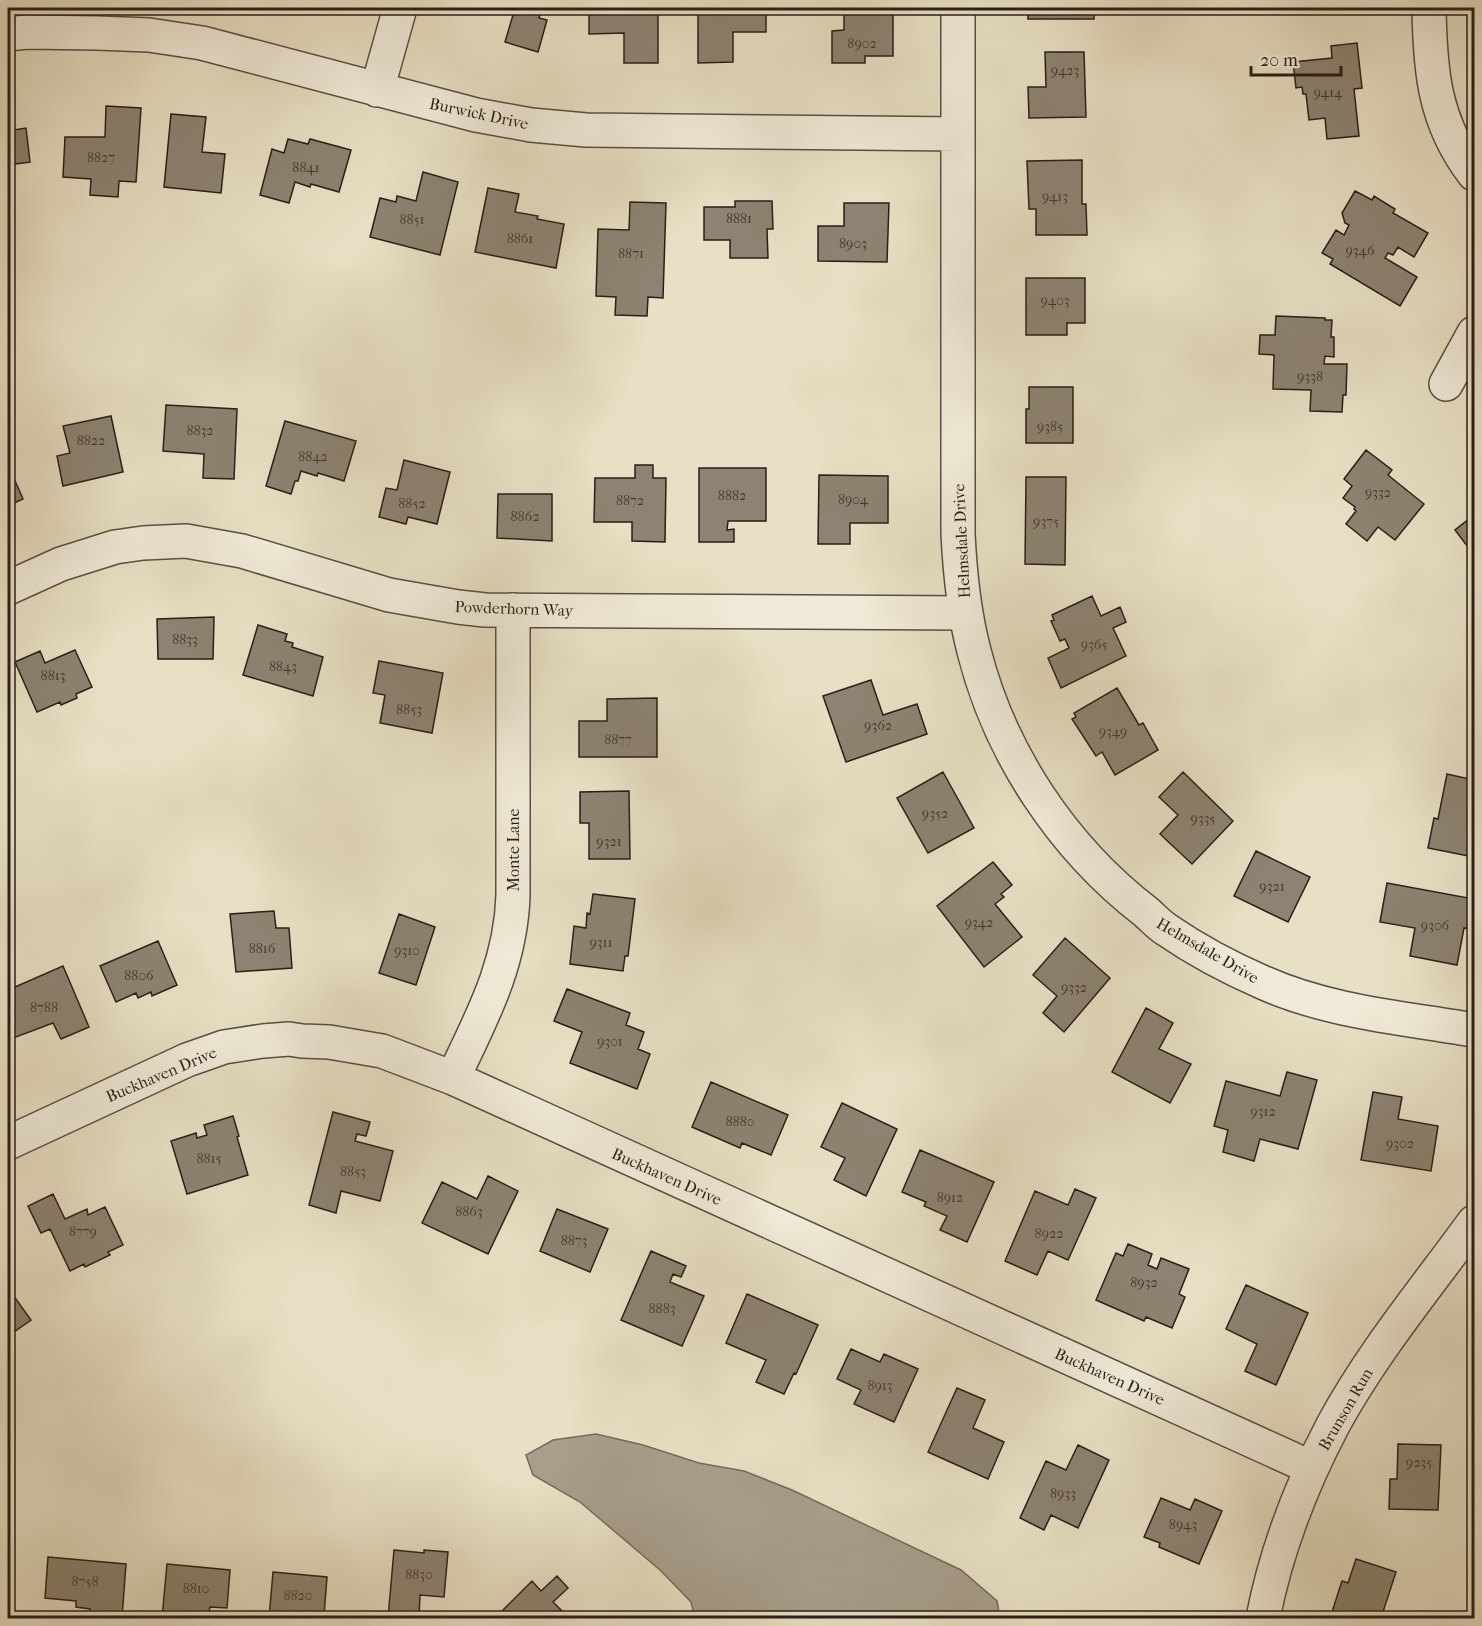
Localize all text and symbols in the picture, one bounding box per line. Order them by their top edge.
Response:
house number: 8902 [847,35,877,52]
scale bar [1251,39,1341,77]
text: 20 m [1260,50,1298,71]
house number: 9423 [1051,62,1079,79]
house number: 9414 [1314,84,1343,101]
street label: Burwick Drive [428,94,530,133]
house number: 8827 [87,149,115,166]
house number: 8841 [292,159,320,176]
house number: 9413 [1042,188,1068,205]
house number: 8881 [726,210,752,227]
house number: 8851 [399,211,425,228]
house number: 8861 [507,230,533,247]
house number: 8903 [839,235,867,252]
house number: 9346 [1346,242,1375,259]
house number: 8871 [618,245,644,262]
house number: 9403 [1041,292,1069,309]
house number: 9338 [1297,368,1323,385]
house number: 9385 [1037,418,1063,435]
house number: 8832 [186,422,214,439]
house number: 8822 [77,432,105,449]
house number: 8842 [298,448,328,465]
street label: Helmsdale Drive [949,483,974,599]
house number: 9332 [1365,484,1391,501]
house number: 8882 [718,487,746,504]
house number: 8904 [838,491,869,508]
house number: 8872 [616,492,644,509]
house number: 8852 [398,495,426,512]
house number: 8862 [511,508,539,525]
house number: 9375 [1033,513,1059,530]
street label: Powderhorn Way [454,597,574,620]
house number: 8833 [172,631,198,648]
house number: 9365 [1081,636,1107,653]
house number: 8843 [269,658,297,675]
house number: 8813 [41,667,65,684]
house number: 8853 [396,701,422,718]
house number: 9362 [864,717,892,734]
house number: 9349 [1099,723,1127,740]
house number: 8877 [604,731,632,748]
house number: 9352 [922,805,948,822]
street label: Monte Lane [504,808,523,891]
house number: 9335 [1191,810,1215,827]
house number: 9321 [596,833,622,850]
house number: 9321 [1259,878,1285,895]
house number: 9342 [965,914,993,931]
street label: Helmsdale Drive [1153,914,1262,987]
house number: 9306 [1421,917,1450,934]
house number: 9311 [589,934,613,951]
house number: 8816 [249,940,276,957]
house number: 9310 [394,942,420,959]
house number: 8806 [124,967,154,984]
house number: 9332 [1061,979,1087,996]
house number: 8788 [30,999,58,1016]
house number: 9301 [597,1033,623,1050]
street label: Buckhaven Drive [103,1043,219,1106]
house number: 9312 [1250,1103,1276,1120]
house number: 8880 [726,1113,754,1130]
house number: 9302 [1386,1135,1414,1152]
street label: Buckhaven Drive [609,1144,725,1209]
house number: 8815 [196,1150,222,1167]
house number: 8853 [340,1163,366,1180]
house number: 8912 [937,1189,963,1206]
house number: 8863 [455,1203,483,1220]
house number: 8779 [69,1223,97,1240]
house number: 8922 [1035,1225,1063,1242]
house number: 8873 [561,1232,587,1249]
house number: 8932 [1130,1274,1158,1291]
house number: 8883 [649,1300,675,1317]
street label: Buckhaven Drive [1052,1344,1168,1409]
street label: Brunson Run [1314,1364,1377,1454]
house number: 8913 [867,1377,893,1394]
house number: 9235 [1406,1454,1432,1471]
house number: 8933 [1050,1485,1076,1502]
house number: 8943 [1169,1516,1197,1533]
house number: 8830 [405,1566,433,1583]
house number: 8758 [72,1573,98,1590]
house number: 8810 [183,1580,209,1597]
house number: 8820 [284,1587,313,1604]

